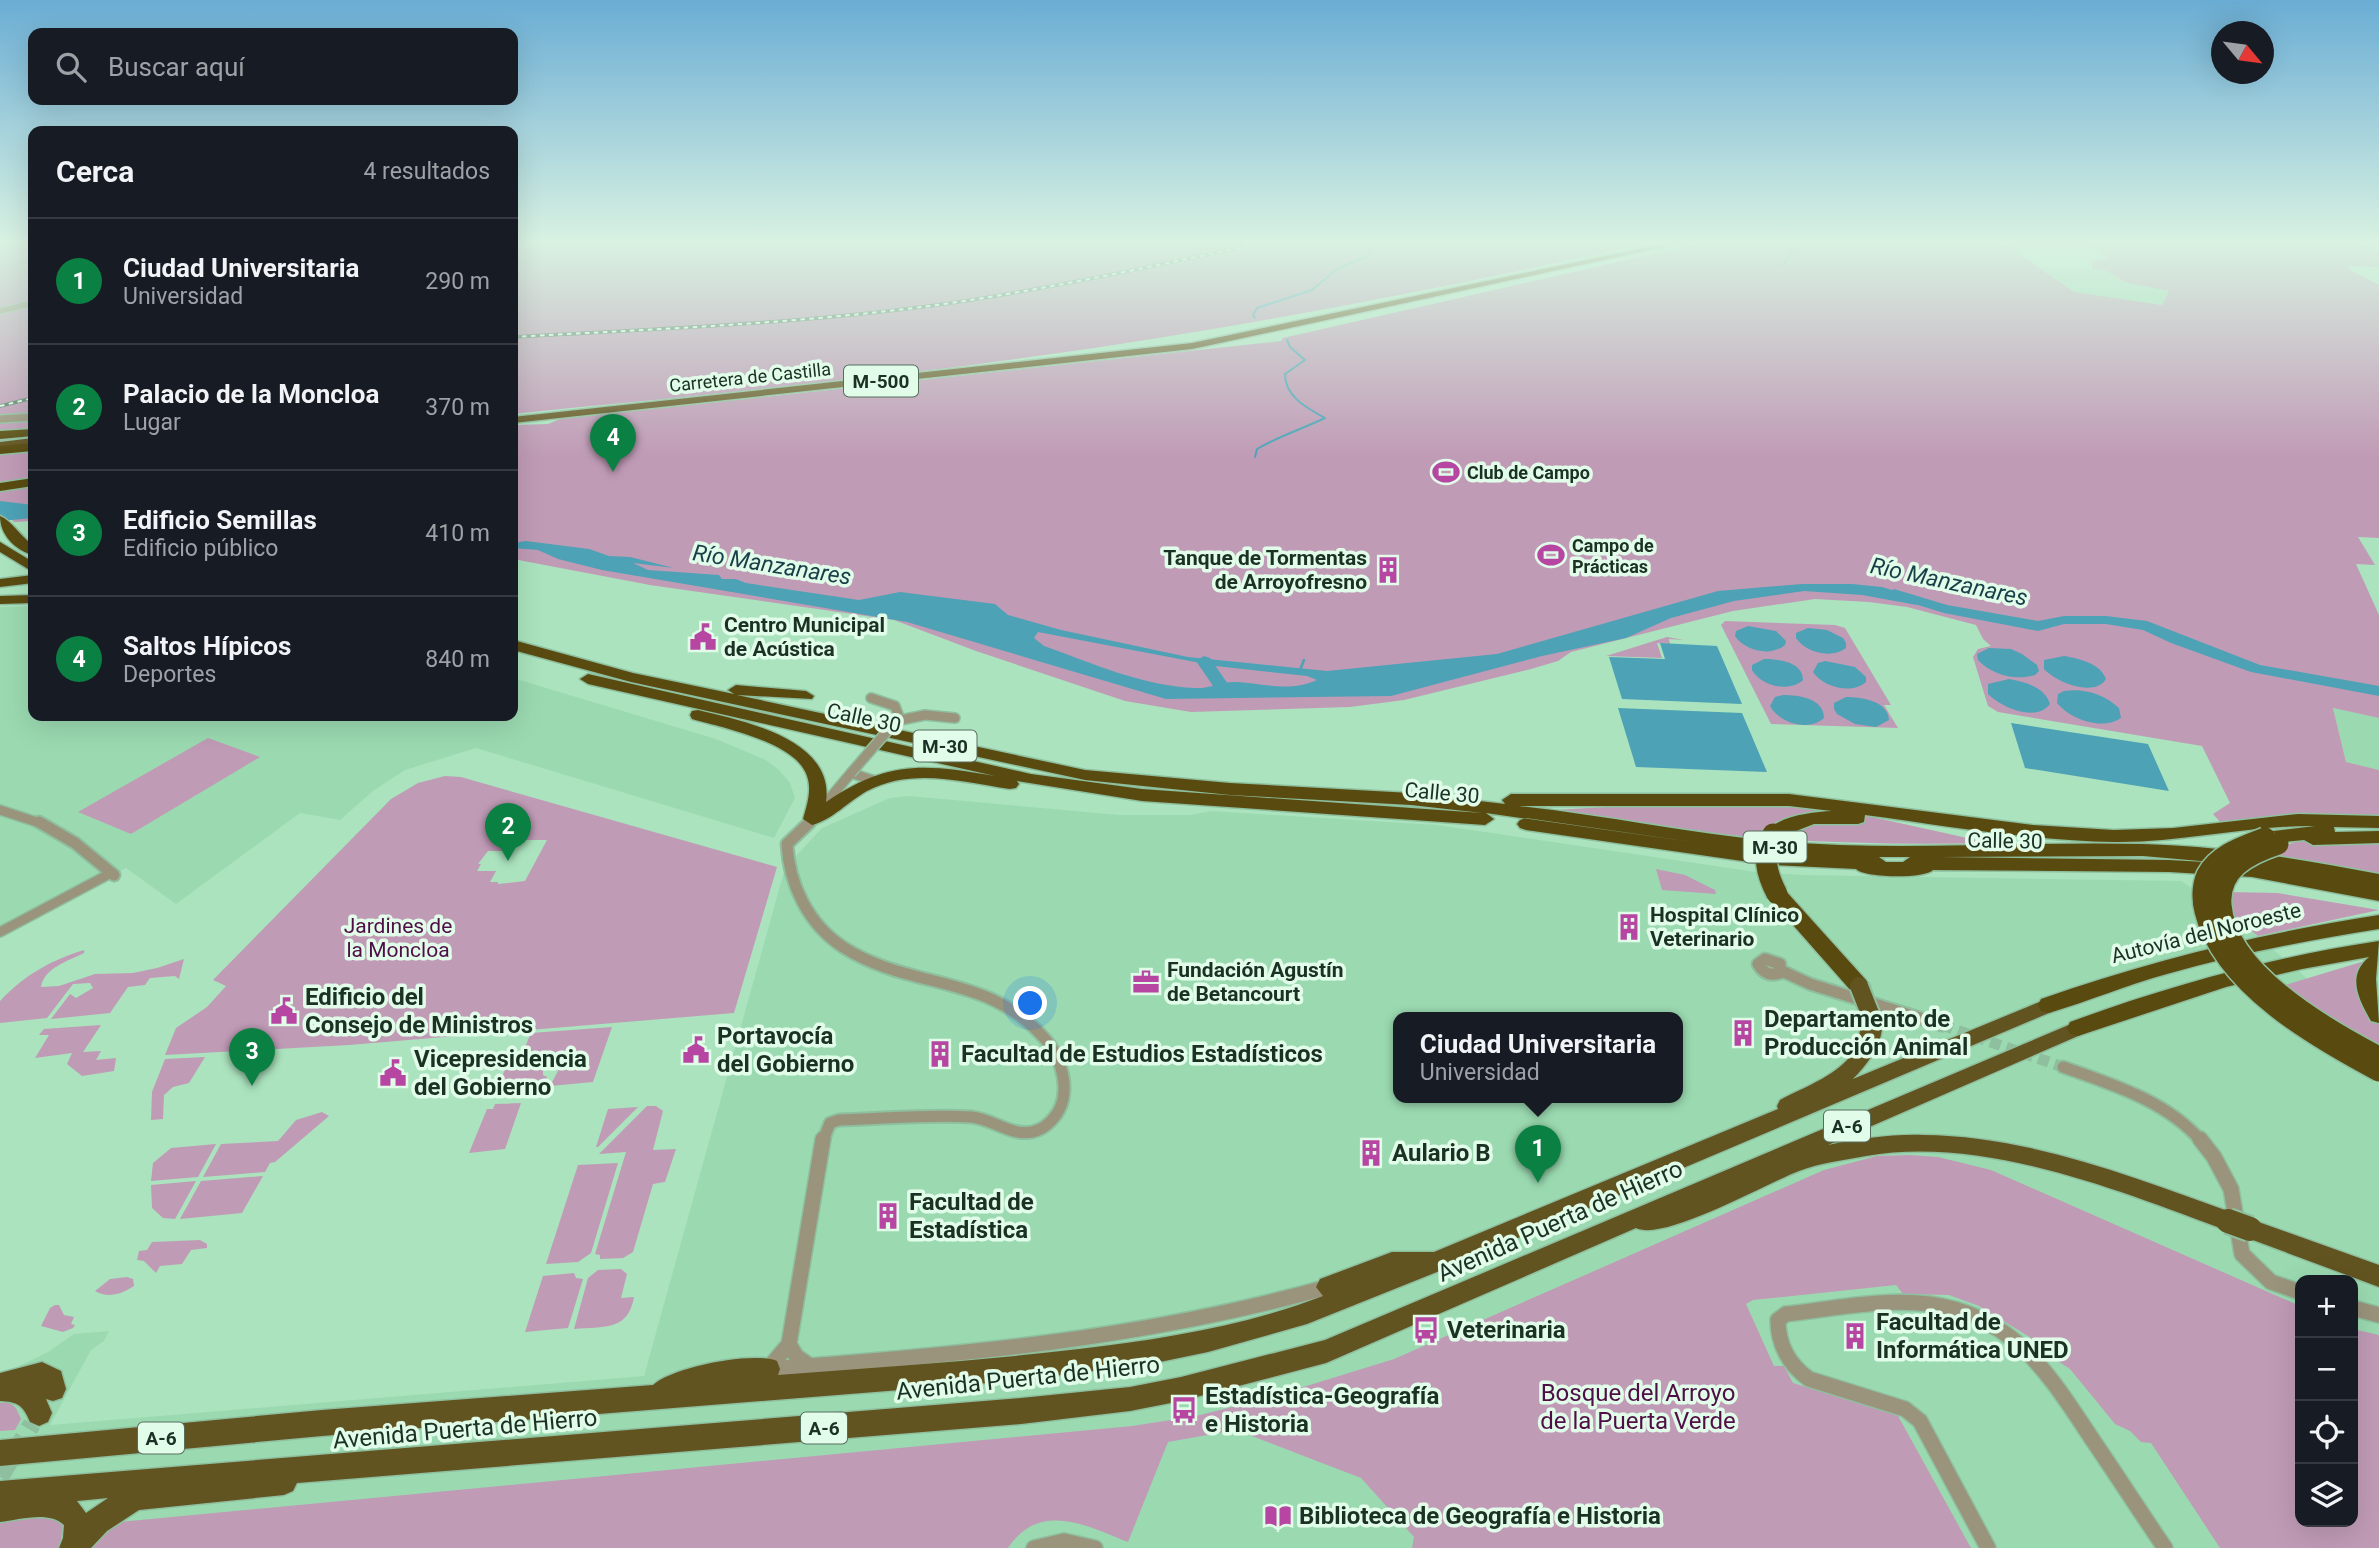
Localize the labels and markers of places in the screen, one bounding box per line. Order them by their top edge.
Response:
pin: 4 [590,414,636,472]
sports icon: Club de Campo [1431,457,1461,487]
place label: Club de Campo [1467,462,1590,483]
place label: Campo de Prácticas [1572,535,1654,577]
sports icon: Campo de Prácticas [1536,540,1566,570]
place label: Tanque de Tormentas de Arroyofresno [1163,546,1367,594]
building icon: Tanque de Tormentas de Arroyofresno [1373,555,1403,585]
place label: Centro Municipal de Acústica [724,613,885,661]
public building icon: Centro Municipal de Acústica [688,622,718,652]
pin: 2 [485,803,531,861]
place label: Hospital Clínico Veterinario [1650,903,1799,951]
building icon: Hospital Clínico Veterinario [1614,912,1644,942]
place label: Fundación Agustín de Betancourt [1167,958,1344,1006]
office icon: Fundación Agustín de Betancourt [1131,967,1161,997]
place label: Edificio del Consejo de Ministros [305,983,533,1039]
public building icon: Edificio del Consejo de Ministros [269,996,299,1026]
place label: Departamento de Producción Animal [1764,1005,1968,1061]
building icon: Departamento de Producción Animal [1728,1018,1758,1048]
place label: Portavocía del Gobierno [717,1022,854,1078]
pin: 3 [229,1028,275,1086]
public building icon: Portavocía del Gobierno [681,1035,711,1065]
building icon: Facultad de Estudios Estadísticos [925,1039,955,1069]
place label: Facultad de Estudios Estadísticos [961,1040,1323,1068]
place label: Vicepresidencia del Gobierno [414,1045,587,1101]
public building icon: Vicepresidencia del Gobierno [378,1058,408,1088]
pin: 1 [1515,1125,1561,1183]
building icon: Aulario B [1356,1138,1386,1168]
place label: Aulario B [1392,1139,1491,1167]
place label: Facultad de Estadística [909,1188,1034,1244]
building icon: Facultad de Estadística [873,1201,903,1231]
place label: Facultad de Informática UNED [1876,1308,2069,1364]
bus stop icon: Veterinaria [1411,1315,1441,1345]
place label: Veterinaria [1447,1316,1566,1344]
building icon: Facultad de Informática UNED [1840,1321,1870,1351]
place label: Estadística-Geografía e Historia [1205,1382,1439,1438]
bus stop icon: Estadística-Geografía e Historia [1169,1395,1199,1425]
library icon: Biblioteca de Geografía e Historia [1263,1501,1293,1531]
place label: Biblioteca de Geografía e Historia [1299,1502,1661,1530]

